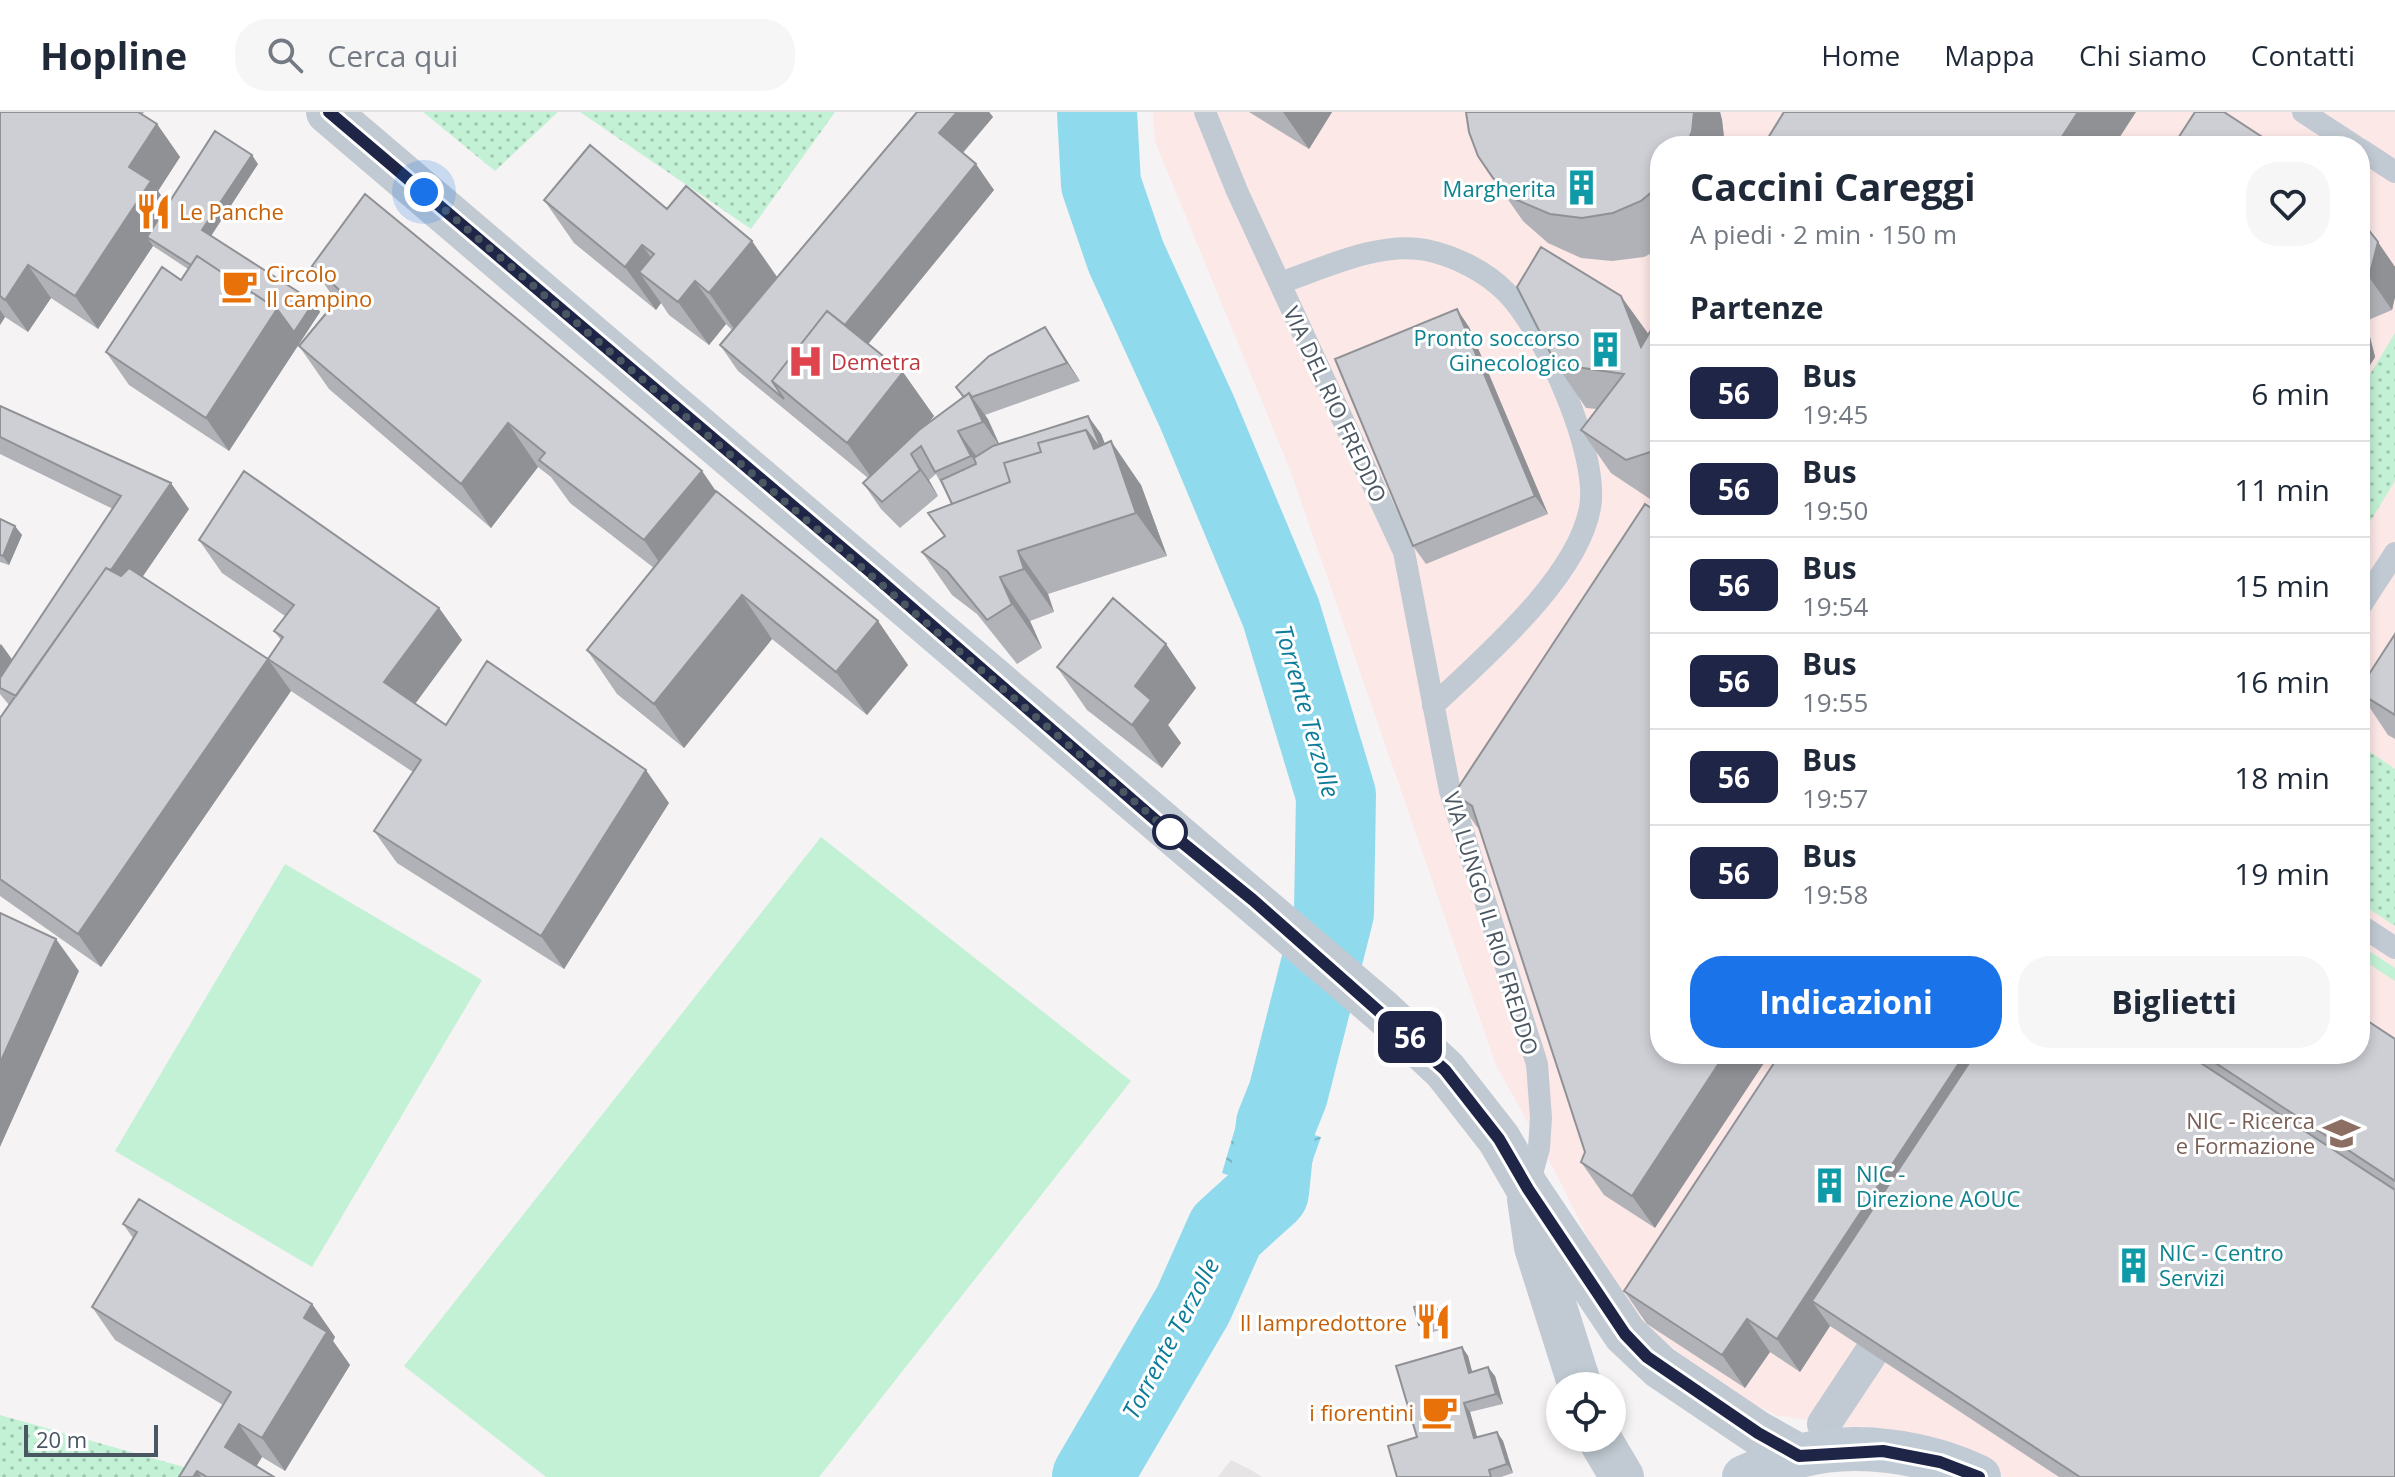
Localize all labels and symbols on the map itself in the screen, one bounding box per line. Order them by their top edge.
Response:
building icon: Margherita [1563,169,1601,207]
your location [404,172,444,212]
place label: Margherita [1443,173,1556,203]
restaurant icon: Le Panche [134,192,172,230]
place label: Le Panche [179,196,284,226]
place label: Circolo Il campino [266,258,372,313]
cafe icon: Circolo Il campino [221,267,259,305]
street label: VIA DEL RIO FREDDO [1277,301,1395,507]
place label: Pronto soccorso Ginecologico [1414,322,1580,377]
building icon: Pronto soccorso Ginecologico [1587,331,1625,369]
hospital icon: Demetra [786,342,824,380]
place label: Demetra [831,346,921,376]
water label: Torrente Terzolle [1268,621,1348,801]
street label: VIA LUNGO IL RIO FREDDO [1438,788,1546,1058]
unlabelled marker [1153,815,1187,849]
line badge: 56 [1374,1011,1446,1063]
place label: NIC - Ricerca e Formazione [2176,1105,2315,1160]
school or university icon: NIC - Ricerca e Formazione [2322,1114,2360,1152]
place label: NIC - Direzione AOUC [1856,1158,2021,1213]
building icon: NIC - Direzione AOUC [1811,1167,1849,1205]
place label: NIC - Centro Servizi [2159,1237,2284,1292]
building icon: NIC - Centro Servizi [2114,1246,2152,1284]
water label: Torrente Terzolle [1114,1252,1226,1424]
restaurant icon: Il lampredottore [1414,1303,1452,1341]
place label: Il lampredottore [1240,1307,1407,1337]
cafe icon: i fiorentini [1421,1393,1459,1431]
place label: i fiorentini [1309,1397,1414,1427]
scale bar [24,1421,158,1457]

